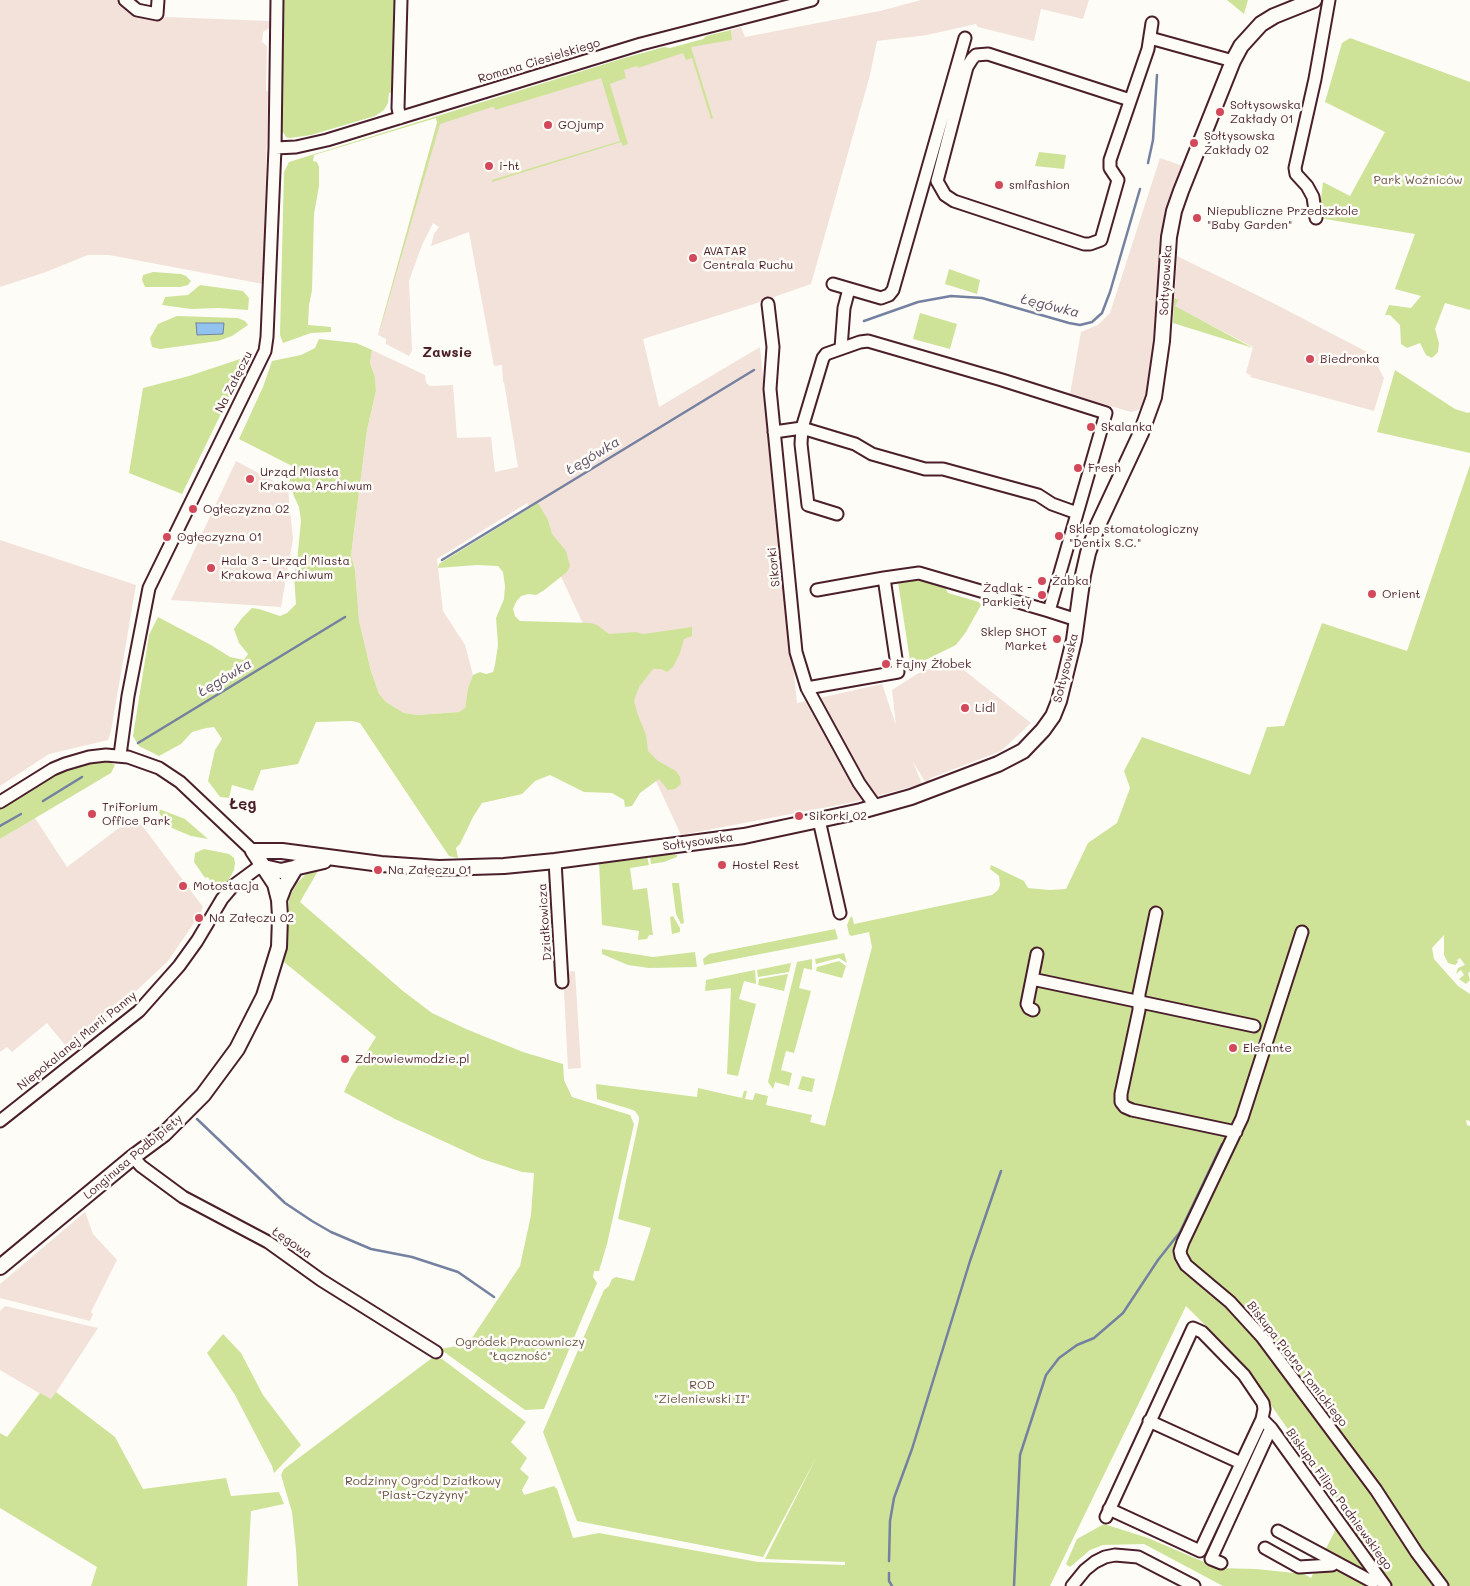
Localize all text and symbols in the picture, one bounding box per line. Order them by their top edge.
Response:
street label: Romana Ciesielskiego [476,36,602,86]
place label: Sołtysowska Zakłady 01 [1230,98,1301,126]
marker: Sołtysowska Zakłady 01 [1214,106,1226,118]
place label: GOjump [558,118,604,132]
marker: GOjump [542,119,554,131]
place label: Sołtysowska Zakłady 02 [1204,129,1275,157]
marker: Sołtysowska Zakłady 02 [1188,137,1200,149]
place label: i-ht [499,159,520,173]
marker: i-ht [483,160,495,172]
park label: Park Woźniców [1373,173,1463,187]
place label: smlfashion [1009,178,1070,192]
marker: smlfashion [993,179,1005,191]
place label: Niepubliczne Przedszkole "Baby Garden" [1207,204,1358,232]
marker: Niepubliczne Przedszkole "Baby Garden" [1191,212,1203,224]
place label: AVATAR Centrala Ruchu [703,244,793,272]
street label: Sołtysowska [1157,244,1175,316]
marker: AVATAR Centrala Ruchu [687,252,699,264]
water label: Łęgówka [1019,291,1081,321]
district label: Zawsie [422,345,472,361]
street label: Na Załęczu [212,349,256,415]
place label: Biedronka [1320,352,1380,366]
marker: Biedronka [1304,353,1316,365]
place label: Skalanka [1101,420,1153,434]
marker: Skalanka [1085,421,1097,433]
water label: Łęgówka [563,433,623,479]
place label: Fresh [1088,461,1121,475]
marker: Fresh [1072,462,1084,474]
place label: Urząd Miasta Krakowa Archiwum [260,465,372,493]
marker: Urząd Miasta Krakowa Archiwum [244,473,256,485]
place label: Ogłęczyzna 02 [203,502,289,516]
marker: Ogłęczyzna 02 [187,503,199,515]
place label: Sklep stomatologiczny "Dentix S.C." [1069,522,1199,550]
place label: Ogłęczyzna 01 [177,530,262,544]
marker: Sklep stomatologiczny "Dentix S.C." [1053,530,1065,542]
marker: Ogłęczyzna 01 [161,531,173,543]
street label: Sikorki [765,546,783,588]
place label: Hala 3 - Urząd Miasta Krakowa Archiwum [221,554,350,582]
marker: Hala 3 - Urząd Miasta Krakowa Archiwum [205,562,217,574]
place label: Żabka [1052,574,1089,588]
marker: Żabka [1036,575,1048,587]
place label: Żądlak - Parkiety [982,581,1032,609]
place label: Orient [1382,587,1421,601]
marker: Orient [1366,588,1378,600]
marker: Żądlak - Parkiety [1036,589,1048,601]
place label: Sklep SHOT Market [981,625,1047,653]
street label: Sołtysowska [1050,632,1082,704]
marker: Sklep SHOT Market [1051,633,1063,645]
water label: Łęgówka [195,655,255,701]
place label: Fajny Żłobek [896,657,971,671]
marker: Fajny Żłobek [880,658,892,670]
place label: Lidl [975,701,996,715]
marker: Lidl [959,702,971,714]
district label: Łęg [230,795,256,813]
place label: TriForium Office Park [102,800,170,828]
marker: TriForium Office Park [86,808,98,820]
place label: Sikorki 02 [809,809,867,823]
marker: Sikorki 02 [793,810,805,822]
street label: Sołtysowska [662,830,734,854]
place label: Hostel Rest [732,858,799,872]
marker: Hostel Rest [716,859,728,871]
place label: Na Załęczu 01 [388,863,472,877]
marker: Na Załęczu 01 [372,864,384,876]
place label: Motostacja [193,879,259,893]
marker: Motostacja [177,880,189,892]
street label: Działkowicza [535,883,555,961]
place label: Na Załęczu 02 [209,911,294,925]
marker: Na Załęczu 02 [193,912,205,924]
street label: Niepokalanej Marii Panny [14,988,140,1094]
place label: Elefante [1243,1041,1292,1055]
marker: Elefante [1227,1042,1239,1054]
place label: Zdrowiewmodzie.pl [355,1052,470,1066]
marker: Zdrowiewmodzie.pl [339,1053,351,1065]
street label: Longinusa Podbipięty [81,1111,185,1203]
street label: Łęgowa [269,1224,315,1262]
street label: Biskupa Piotra Tomickiego [1244,1298,1350,1430]
park label: Ogródek Pracowniczy "Łączność" [455,1335,585,1363]
park label: ROD "Zieleniewski II" [654,1378,750,1406]
street label: Biskupa Filipa Padniewskiego [1283,1425,1395,1573]
park label: Rodzinny Ogród Działkowy "Piast-Czyżyny" [345,1474,501,1502]

